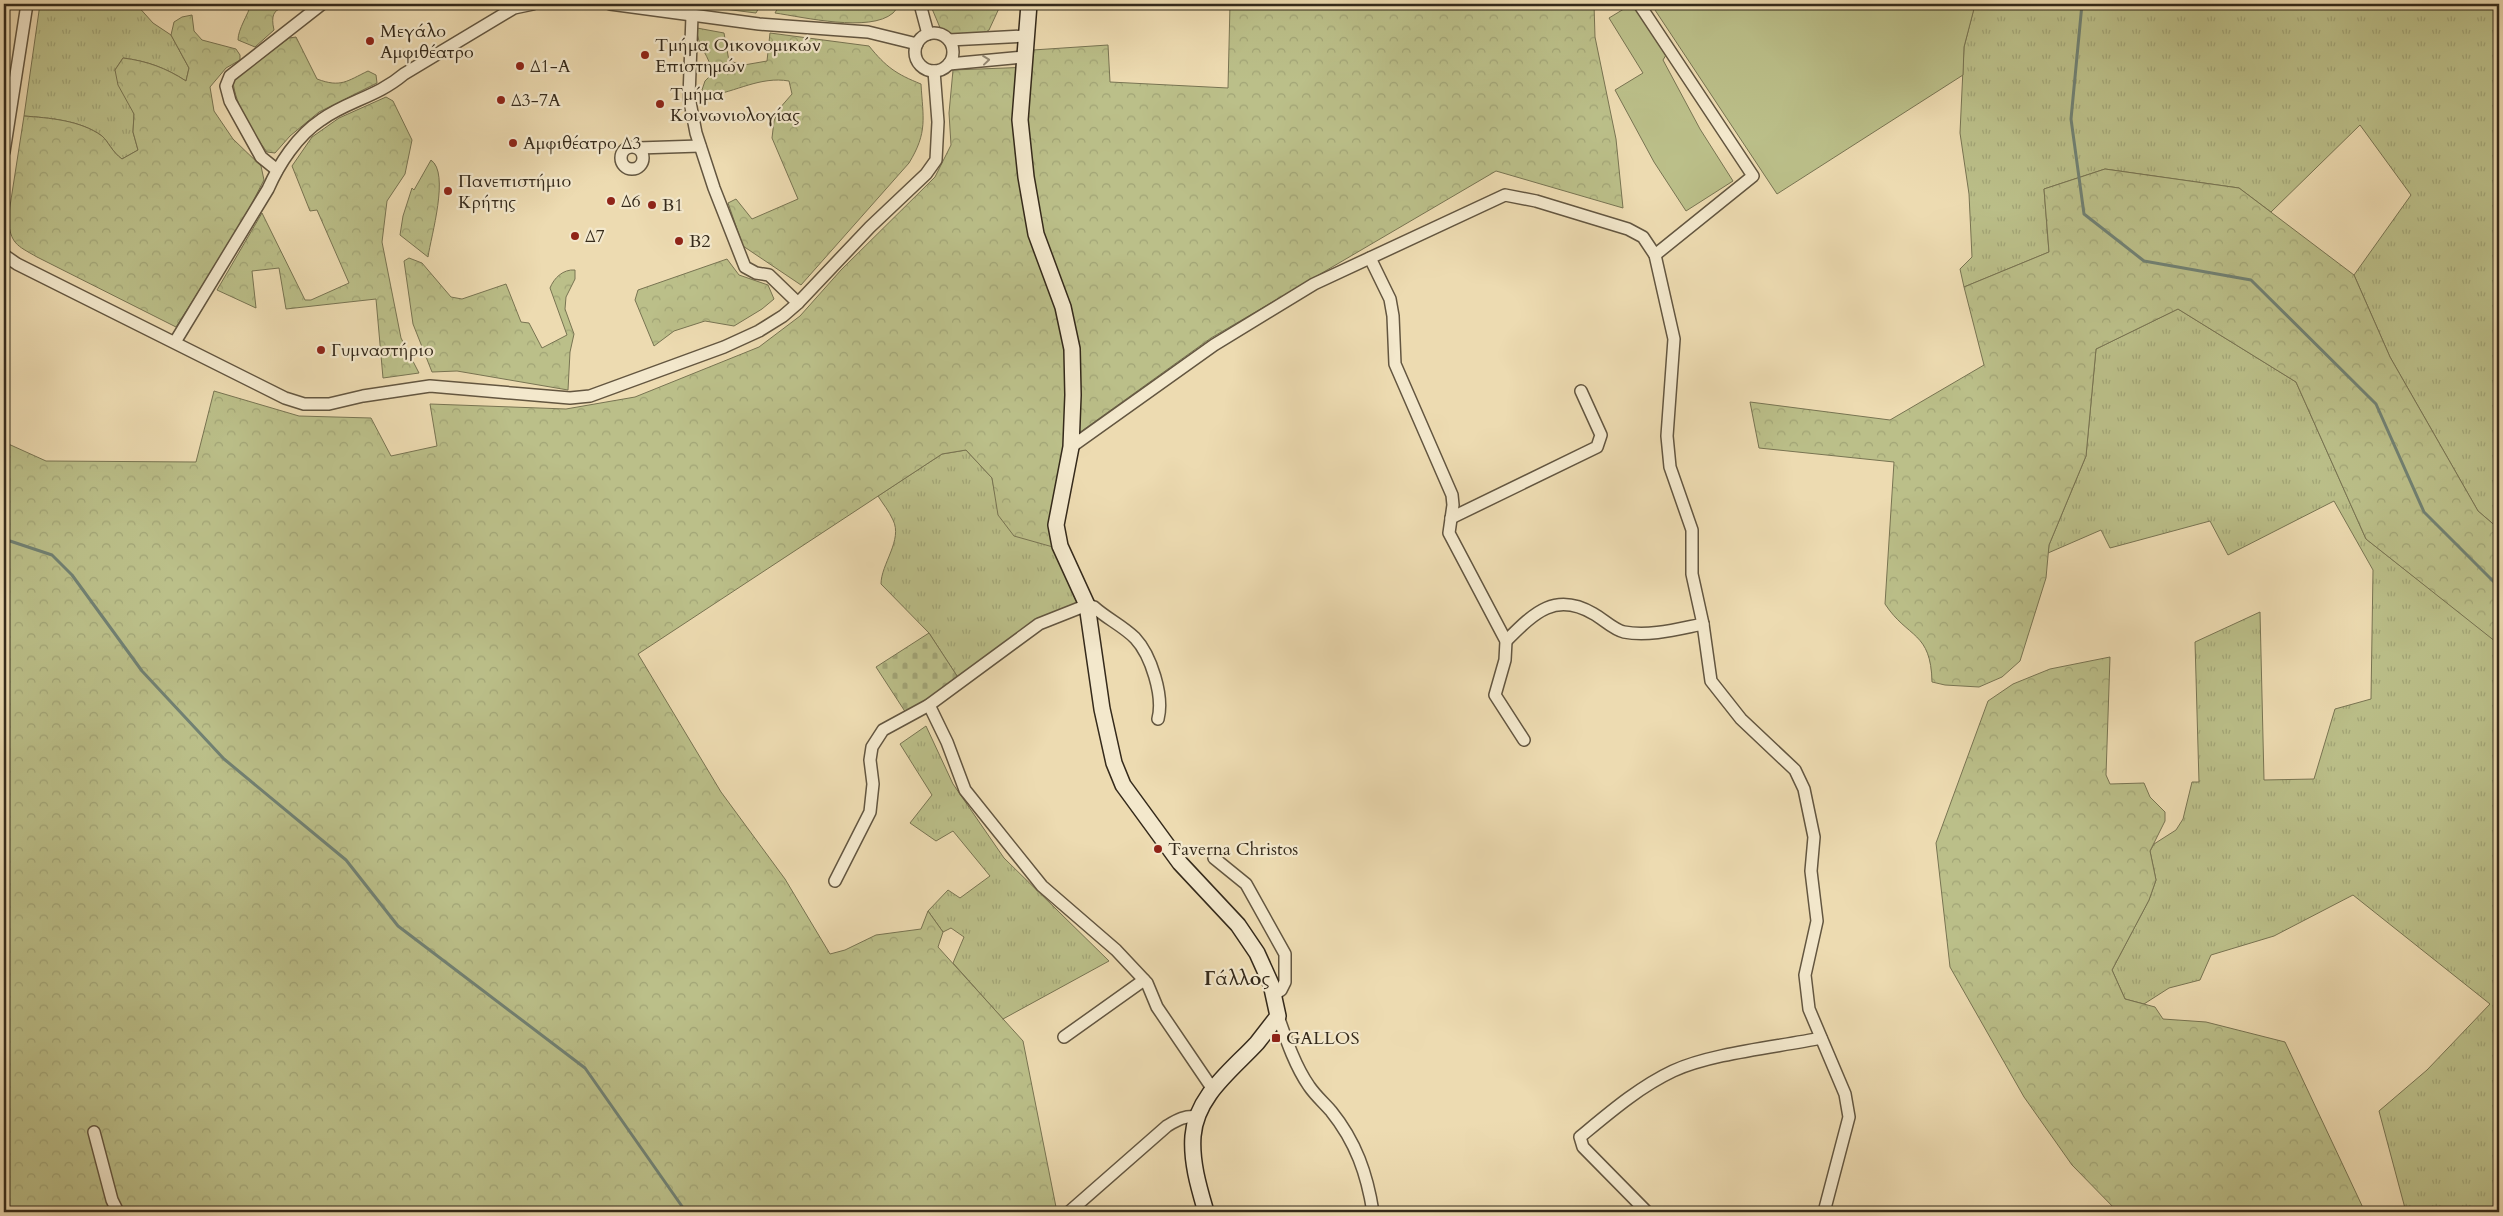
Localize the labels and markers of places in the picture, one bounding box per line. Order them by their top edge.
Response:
place label: Μεγάλο Αμφιθέατρο [380,19,474,65]
place label: Τμήμα Οικονομικών Επιστημών [655,33,821,79]
marker: Μεγάλο Αμφιθέατρο [364,35,376,47]
marker: Τμήμα Οικονομικών Επιστημών [639,49,651,61]
place label: Δ1-Α [530,54,571,79]
marker: Δ1-Α [514,60,526,72]
place label: Τμήμα Κοινωνιολογίας [670,82,800,128]
place label: Δ3-7Α [511,88,561,113]
marker: Δ3-7Α [495,94,507,106]
marker: Τμήμα Κοινωνιολογίας [654,98,666,110]
place label: Αμφιθέατρο Δ3 [523,131,641,156]
marker: Αμφιθέατρο Δ3 [507,137,519,149]
place label: Πανεπιστήμιο Κρήτης [458,169,571,215]
marker: Πανεπιστήμιο Κρήτης [442,185,454,197]
place label: Δ6 [621,189,641,214]
place label: Β1 [662,193,683,218]
marker: Δ6 [605,195,617,207]
marker: Β1 [646,199,658,211]
place label: Δ7 [585,224,605,249]
place label: Β2 [689,229,710,254]
marker: Δ7 [569,230,581,242]
marker: Β2 [673,235,685,247]
place label: Γυμναστήριο [331,338,434,363]
marker: Γυμναστήριο [315,344,327,356]
place label: Taverna Christos [1168,837,1298,862]
marker: Taverna Christos [1152,843,1164,855]
place label: GALLOS [1286,1026,1359,1051]
marker: GALLOS [1270,1032,1282,1044]

